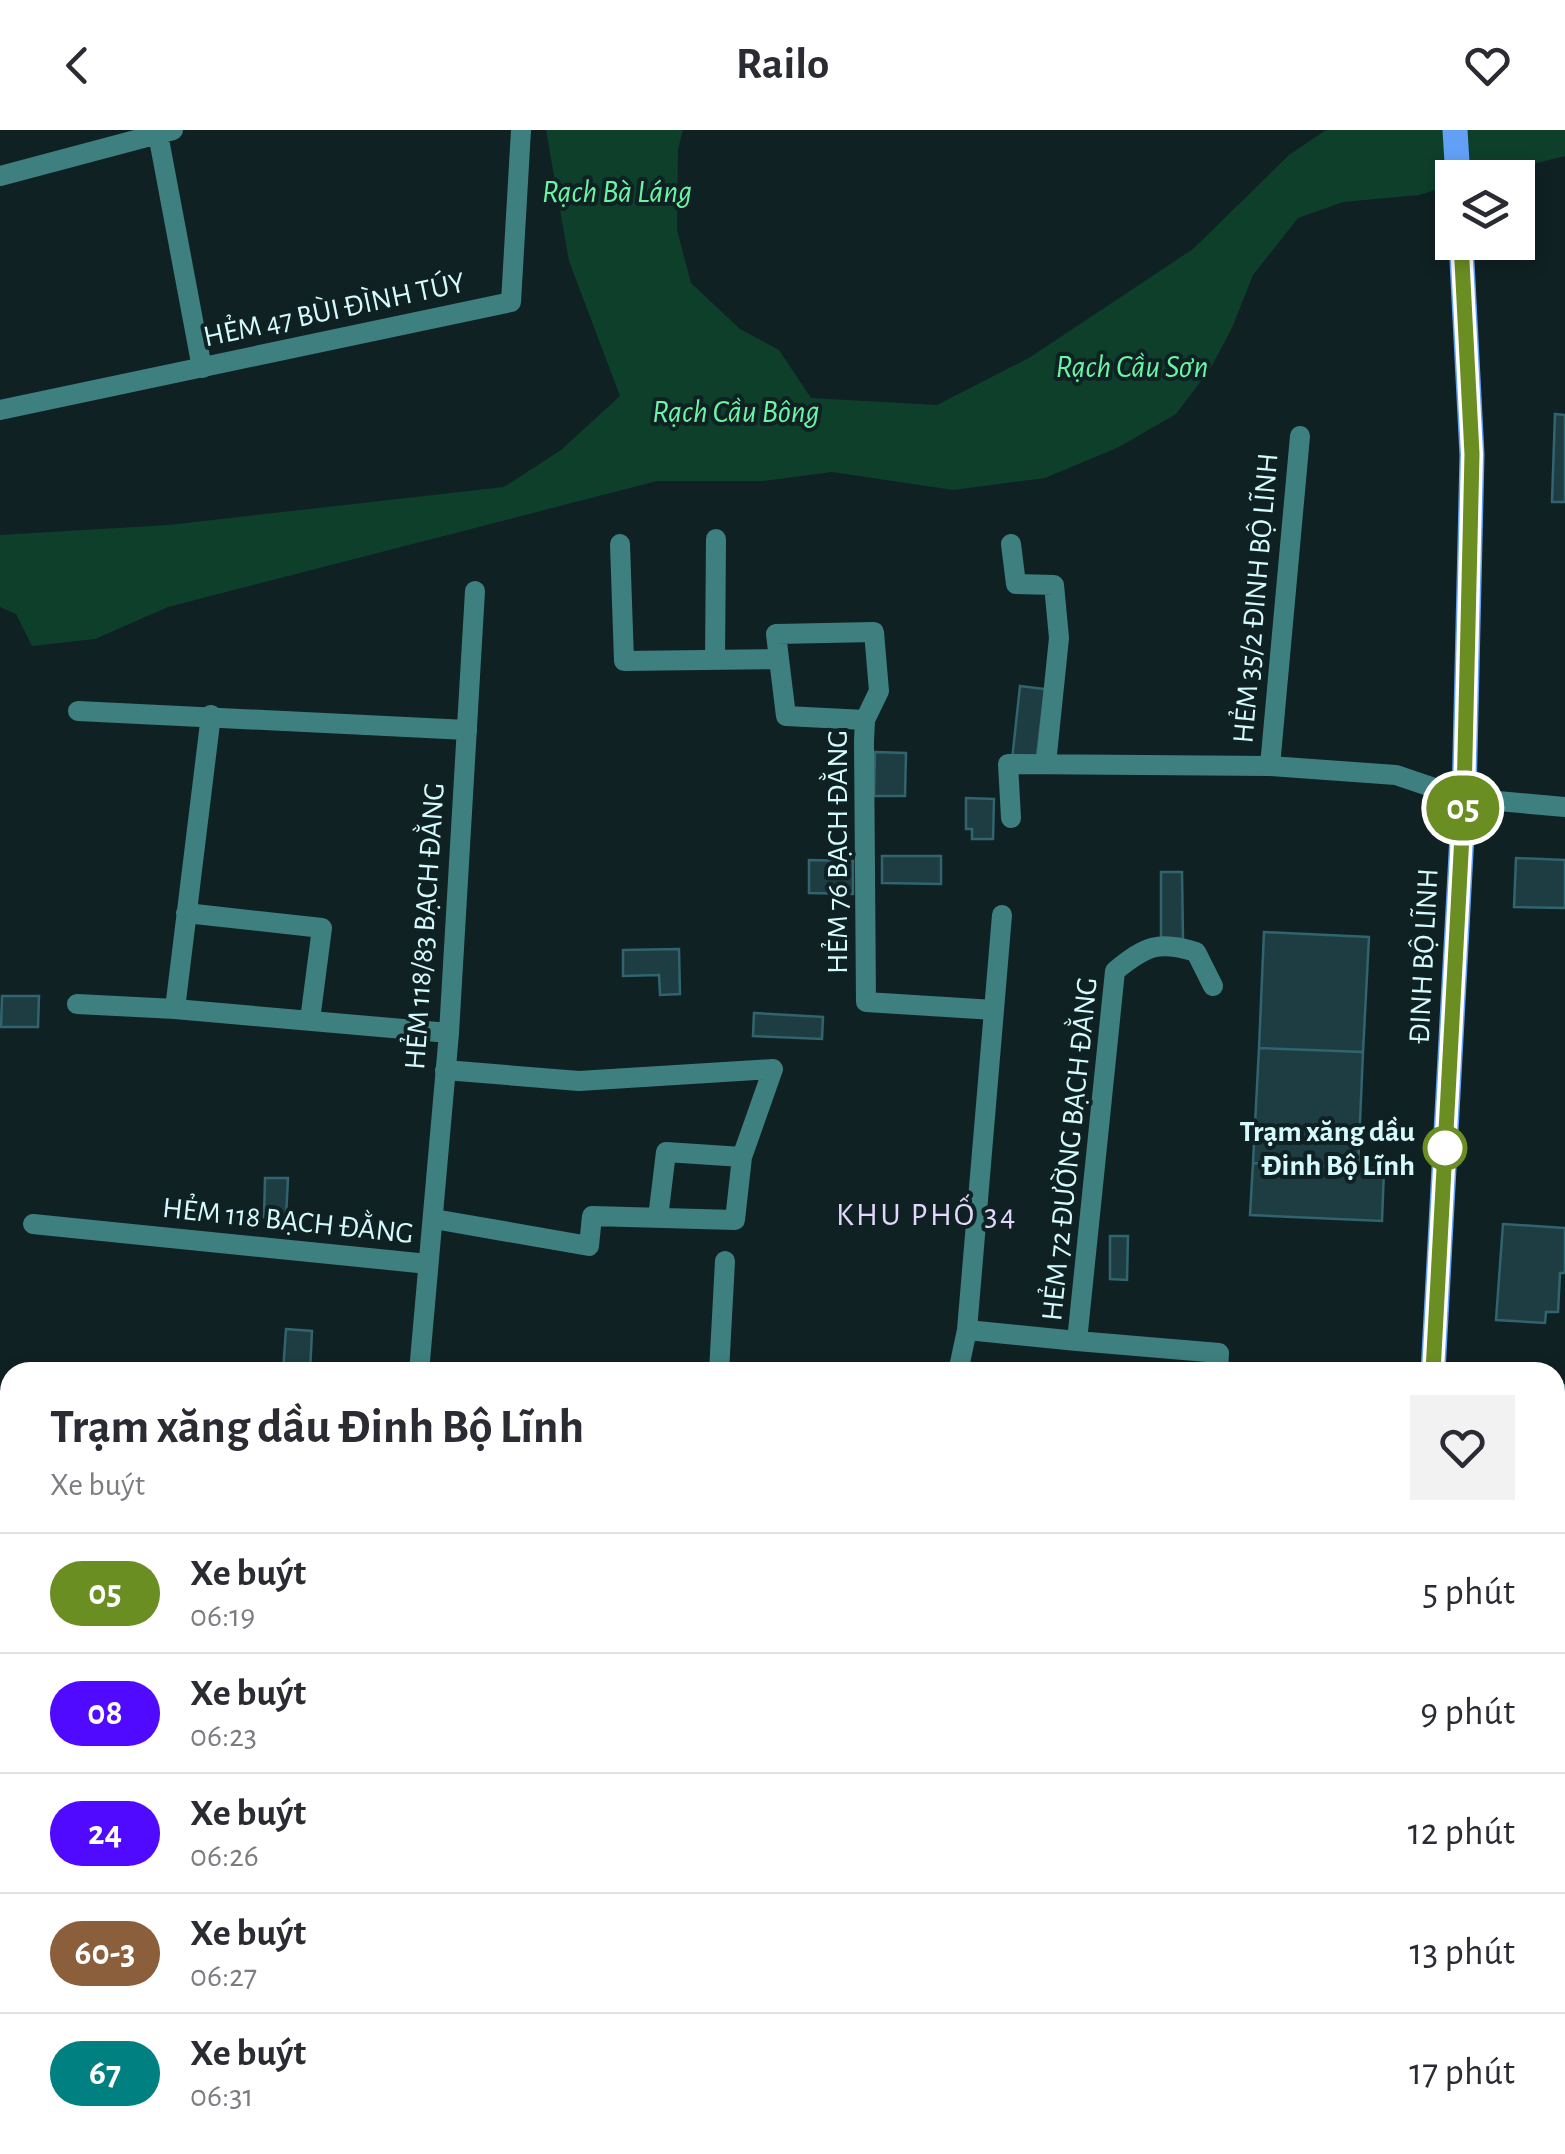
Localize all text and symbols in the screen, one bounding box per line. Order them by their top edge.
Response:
icon: back [50,38,105,93]
icon: heart [1460,38,1515,93]
text: Railo [736,42,829,87]
map controls [1435,160,1535,260]
button: layers [1435,160,1535,260]
water label: Rạch Bà Láng [542,176,692,208]
street label: HẺM 47 BÙI ĐÌNH TÚY [200,265,468,352]
water label: Rạch Cầu Sơn [1056,351,1208,383]
water label: Rạch Cầu Bông [652,396,820,428]
street label: HẺM 35/2 ĐINH BỘ LĨNH [1225,451,1284,745]
street label: HẺM 76 BẠCH ĐẰNG [818,730,853,974]
line badge: 05 [1418,776,1508,840]
street label: HẺM 118/83 BẠCH ĐẰNG [395,781,450,1071]
text: 05 [1446,791,1480,826]
street label: ĐINH BỘ LĨNH [1402,867,1444,1045]
street label: HẺM 72 ĐƯỜNG BẠCH ĐẰNG [1032,975,1103,1322]
place label: Trạm xăng dầu Đinh Bộ Lĩnh [1240,1116,1415,1181]
marker: Trạm xăng dầu Đinh Bộ Lĩnh [1424,1127,1466,1169]
street label: HẺM 118 BẠCH ĐẰNG [161,1188,416,1249]
district label: KHU PHỐ 34 [836,1194,1018,1231]
button: heart [1410,1395,1515,1500]
text: Trạm xăng dầu Đinh Bộ Lĩnh [50,1404,584,1452]
text: Xe buýt [50,1469,145,1501]
text: Xe buýt [190,1555,306,1593]
text: 5 phút [1422,1574,1515,1612]
text: 05 [88,1576,122,1611]
text: 06:19 [190,1600,255,1632]
text: Xe buýt [190,1675,306,1713]
text: 9 phút [1420,1694,1515,1732]
text: 08 [87,1696,123,1731]
text: 06:23 [190,1720,257,1752]
text: Xe buýt [190,1795,306,1833]
text: 12 phút [1408,1814,1515,1852]
text: 24 [88,1816,122,1851]
text: 06:26 [190,1840,259,1872]
text: Xe buýt [190,1915,306,1953]
text: 13 phút [1409,1934,1515,1972]
text: 60-3 [75,1936,135,1971]
text: 06:27 [190,1960,257,1992]
text: Xe buýt [190,2035,306,2073]
text: 17 phút [1409,2054,1515,2092]
text: 67 [89,2056,121,2091]
text: 06:31 [190,2080,253,2112]

